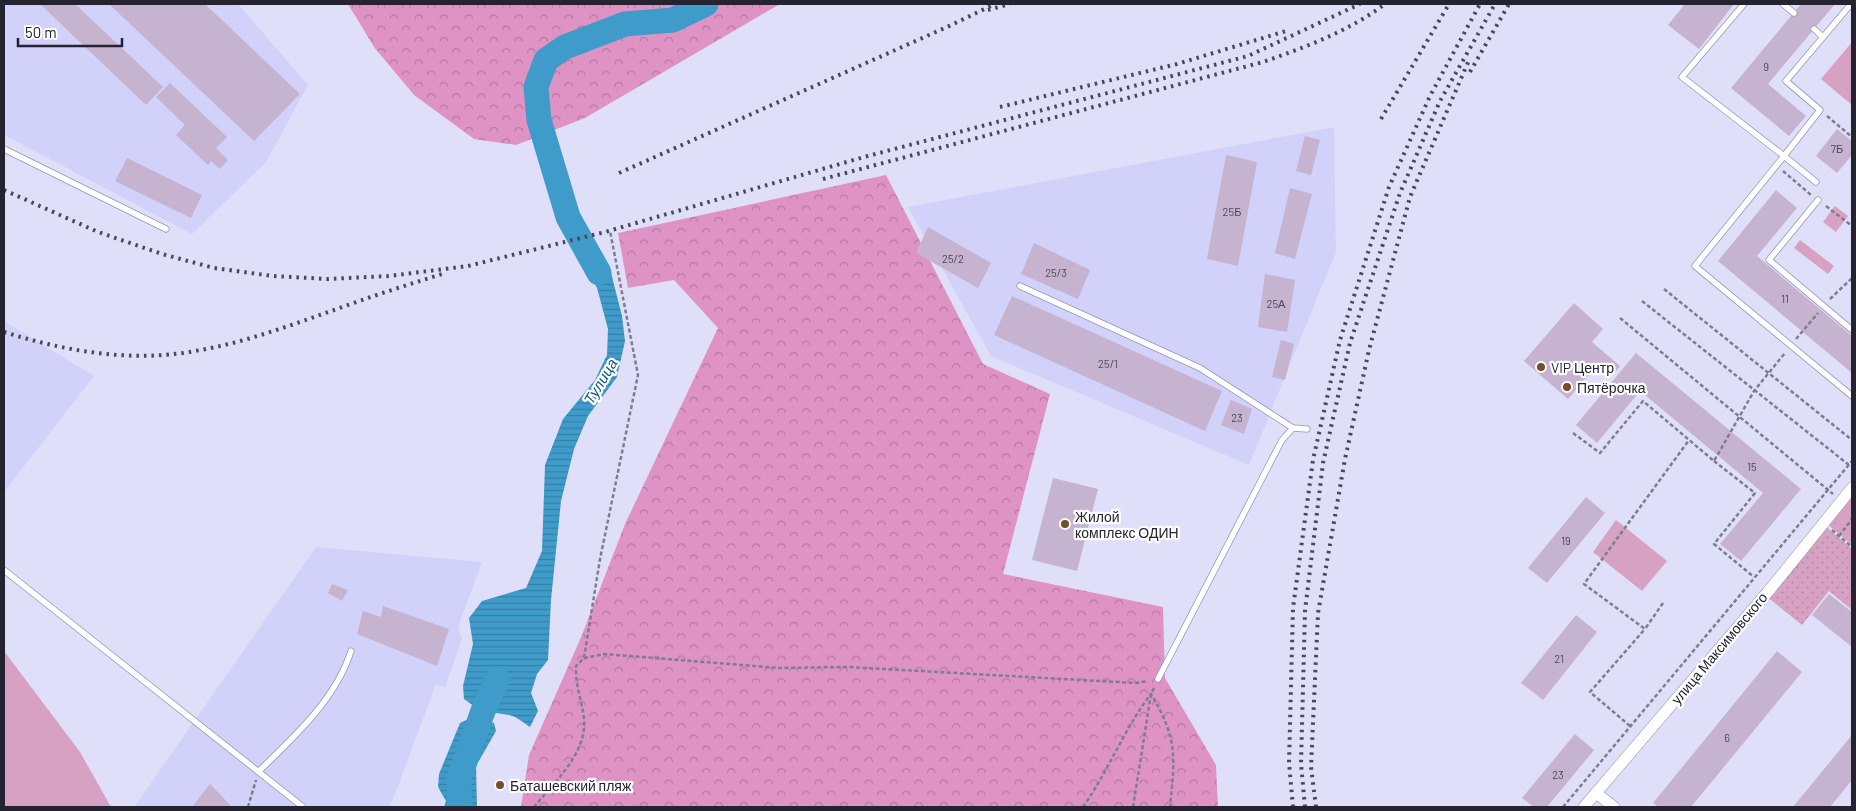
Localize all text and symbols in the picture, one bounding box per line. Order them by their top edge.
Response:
scale bar [18,15,121,47]
text: 50 m [25,23,57,41]
house number: 9 [1763,60,1769,73]
house number: 7Б [1831,142,1843,155]
house number: 25Б [1223,205,1241,218]
house number: 25/2 [942,252,964,265]
house number: 25/3 [1045,266,1067,279]
house number: 11 [1781,292,1789,305]
house number: 25А [1267,297,1286,310]
water label: Тулица [579,355,621,407]
house number: 25/1 [1098,357,1118,370]
place label: VIP Центр [1551,359,1614,376]
marker: VIP Центр [1535,361,1547,373]
place label: Пятёрочка [1577,379,1646,396]
marker: Пятёрочка [1561,381,1573,393]
house number: 23 [1231,411,1243,424]
house number: 15 [1747,460,1757,473]
place label: Жилой комплекс ОДИН [1075,508,1179,541]
marker: Жилой комплекс ОДИН [1059,518,1071,530]
house number: 19 [1561,534,1571,547]
street label: улица Максимовского [1667,589,1771,707]
house number: 21 [1554,652,1564,665]
house number: 6 [1724,731,1730,744]
house number: 23 [1552,768,1564,781]
place label: Баташевский пляж [510,777,632,794]
marker: Баташевский пляж [494,779,506,791]

